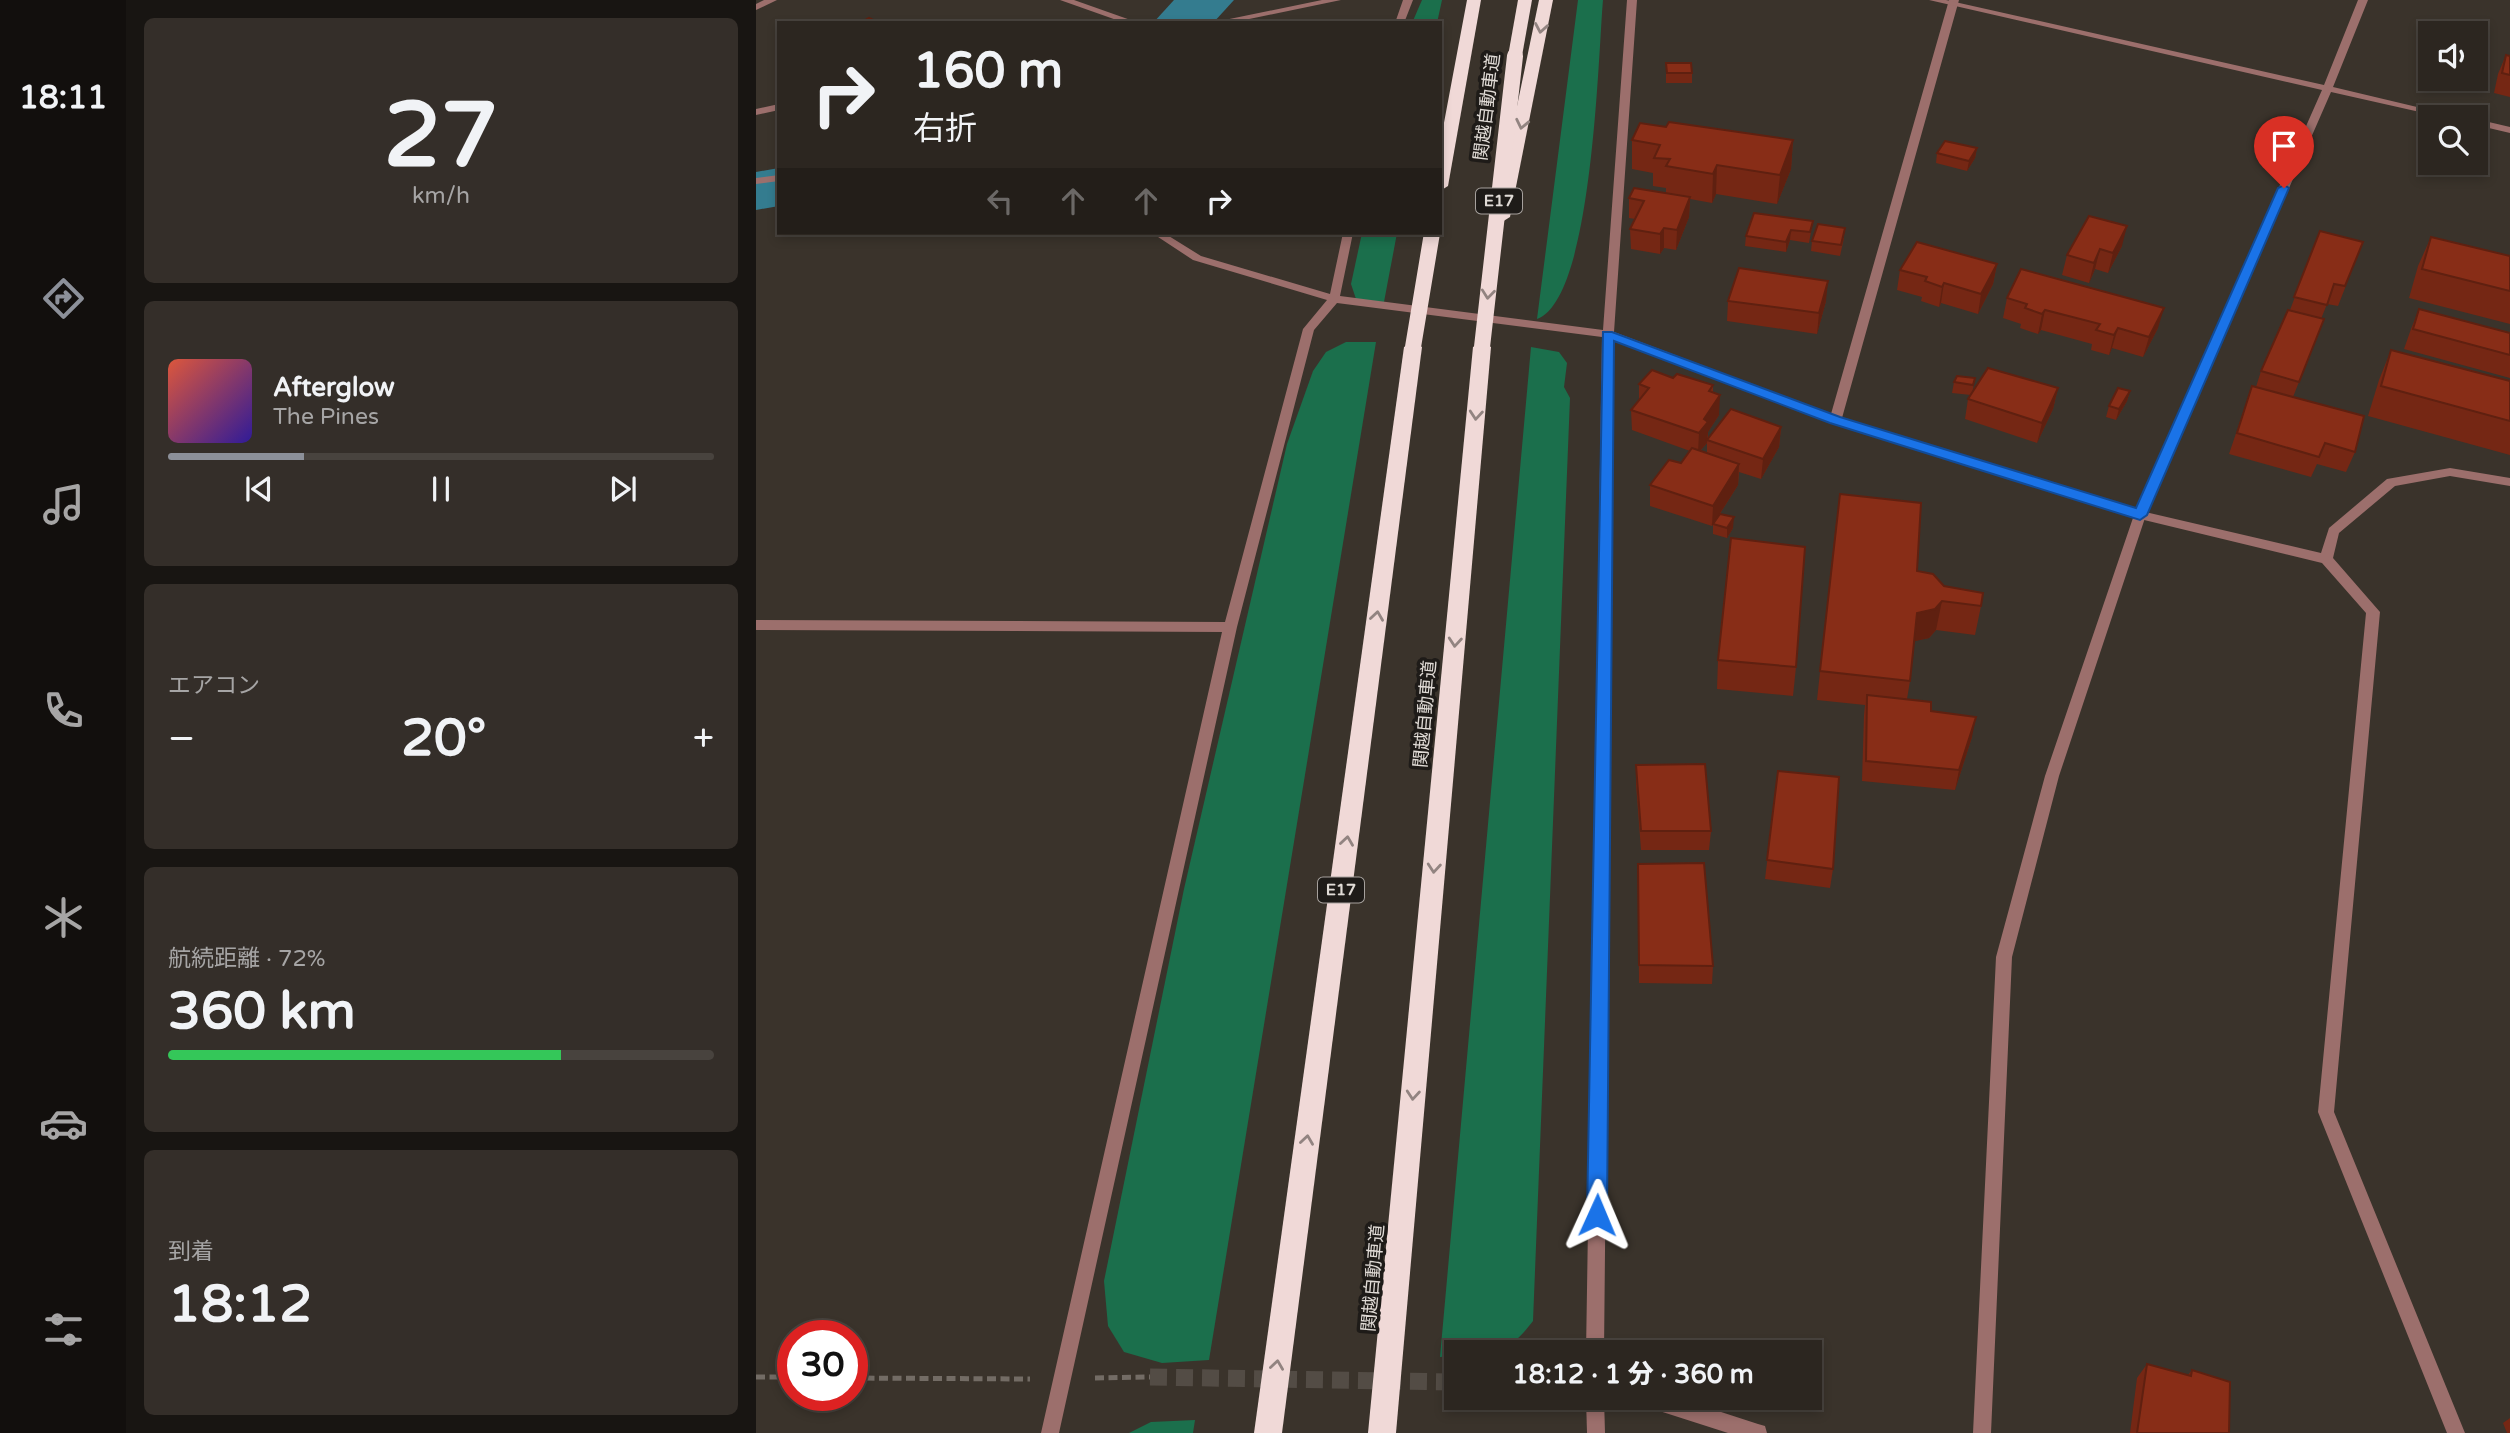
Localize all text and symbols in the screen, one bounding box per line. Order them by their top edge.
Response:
map controls [2418,21,2488,175]
button: sound [2418,21,2488,91]
one-way arrow [1534,22,1549,34]
text: 160 m [913,42,1063,101]
icon: right [798,49,889,140]
street label: 関越自動車道 [1470,52,1504,162]
text: 18:11 [19,79,107,117]
text: 27 [384,81,498,191]
button: search [2418,105,2488,175]
text: 右折 [913,110,977,148]
pin [2254,116,2314,188]
one-way arrow [1516,118,1530,130]
icon: arrive [2265,127,2303,165]
text: km/h [412,182,470,210]
icon: left [981,182,1019,220]
icon: ahead [1054,182,1092,220]
icon: ahead [1127,182,1165,220]
icon: right [1200,182,1238,220]
road number: E17 [1476,188,1522,214]
icon: directions [39,274,88,323]
one-way arrow [1481,288,1496,300]
text: Afterglow [273,372,395,403]
text: The Pines [273,403,379,431]
one-way arrow [1469,410,1484,421]
icon: previous [240,470,278,508]
icon: pause [422,470,460,508]
icon: next [604,470,642,508]
icon: music [39,480,88,529]
one-way arrow [1370,610,1385,622]
one-way arrow [1448,636,1463,647]
street label: 関越自動車道 [1409,659,1441,769]
text: エアコン [168,672,260,700]
icon: phone [39,686,88,735]
text: 20° [401,707,486,770]
text: − [168,716,195,762]
text: + [693,716,714,762]
one-way arrow [1340,836,1355,847]
one-way arrow [1427,863,1442,874]
road number: E17 [1318,877,1364,902]
icon: climate [39,893,88,942]
text: 航続距離 · 72% [168,945,326,973]
text: 360 km [168,980,356,1043]
one-way arrow [1406,1090,1421,1101]
icon: car [39,1099,88,1148]
one-way arrow [1300,1134,1315,1146]
position arrow [1560,1178,1634,1252]
street label: 関越自動車道 [1357,1223,1389,1333]
text: 到着 [168,1238,214,1266]
text: 18:12 [168,1273,312,1336]
icon: filters [39,1305,88,1354]
speed limit sign: 30 [777,1320,868,1411]
one-way arrow [1270,1359,1285,1371]
text: 18:12 · 1 分 · 360 m [1512,1359,1754,1390]

